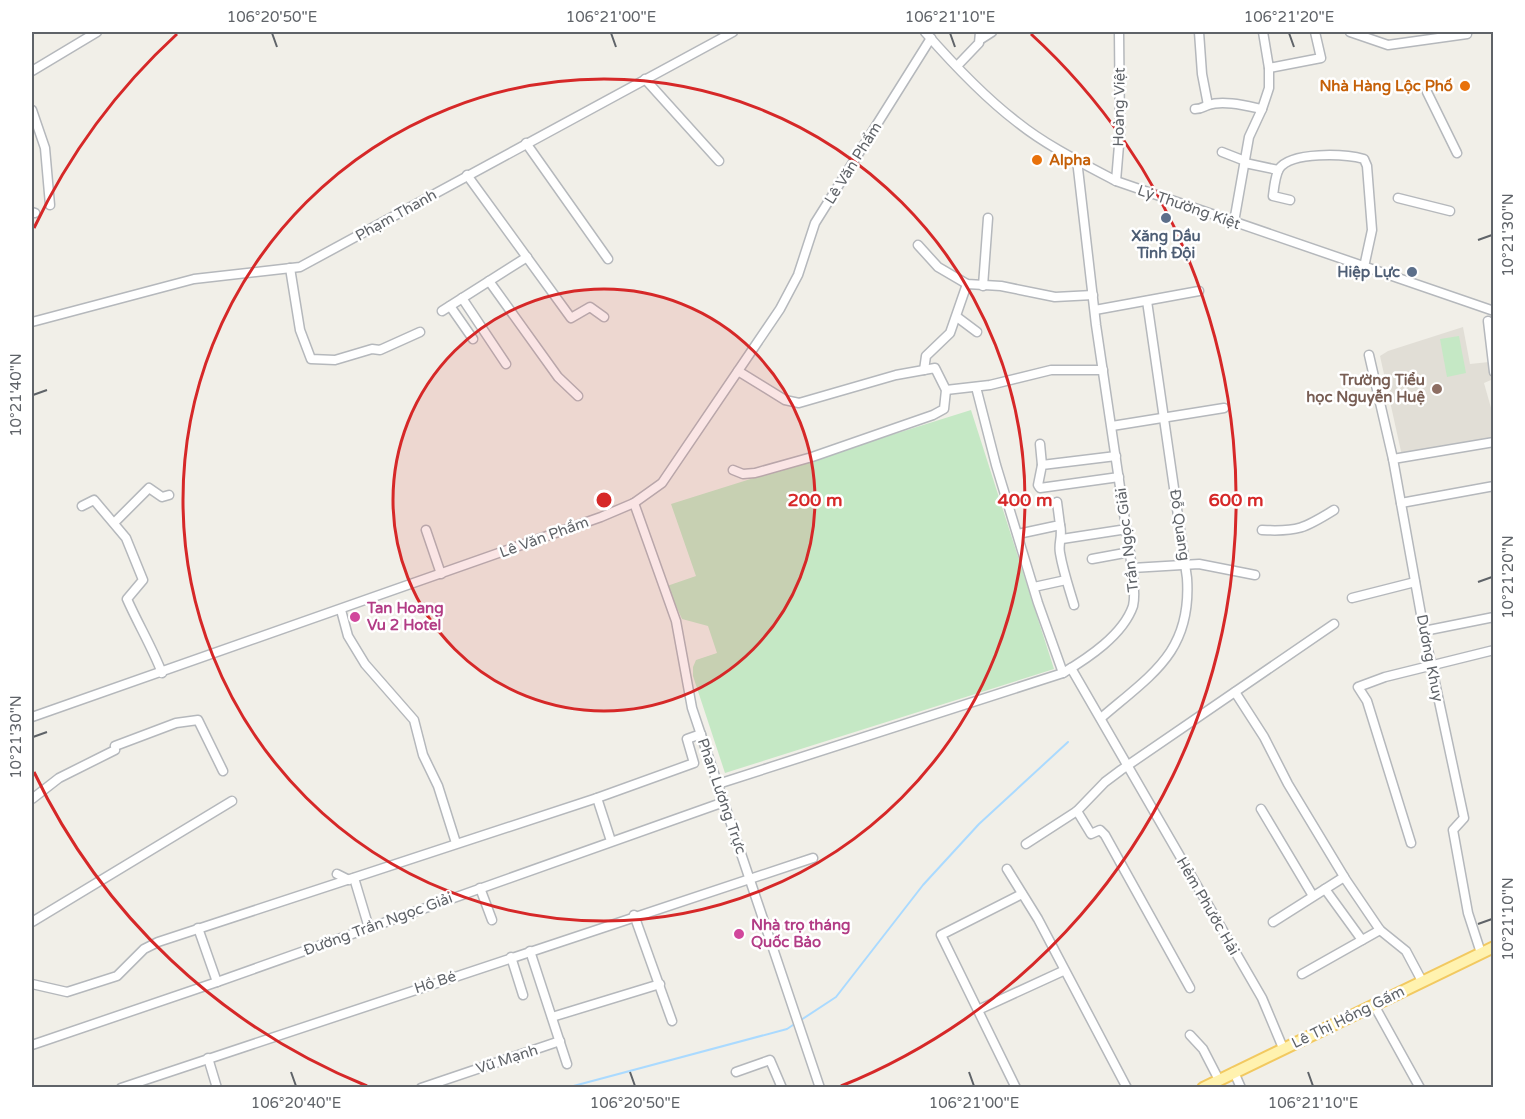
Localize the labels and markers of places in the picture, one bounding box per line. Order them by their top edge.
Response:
place label: Nhà Hàng Lộc Phố [1319,77,1453,96]
marker: Nhà Hàng Lộc Phố [1458,79,1472,93]
place label: Alpha [1049,151,1091,170]
marker: Alpha [1030,153,1044,167]
marker: Xăng Dầu Tỉnh Đội [1159,211,1173,225]
place label: Xăng Dầu Tỉnh Đội [1131,227,1201,262]
place label: Hiệp Lực [1337,263,1400,282]
marker: Hiệp Lực [1405,265,1419,279]
place label: Trường Tiểu học Nguyễn Huệ [1306,371,1425,407]
marker: Trường Tiểu học Nguyễn Huệ [1430,382,1444,396]
centre of rings [594,490,614,510]
place label: Tan Hoang Vu 2 Hotel [366,599,444,634]
marker: Tan Hoang Vu 2 Hotel [348,610,362,624]
place label: Nhà trọ tháng Quốc Bảo [751,916,851,951]
marker: Nhà trọ tháng Quốc Bảo [732,927,746,941]

